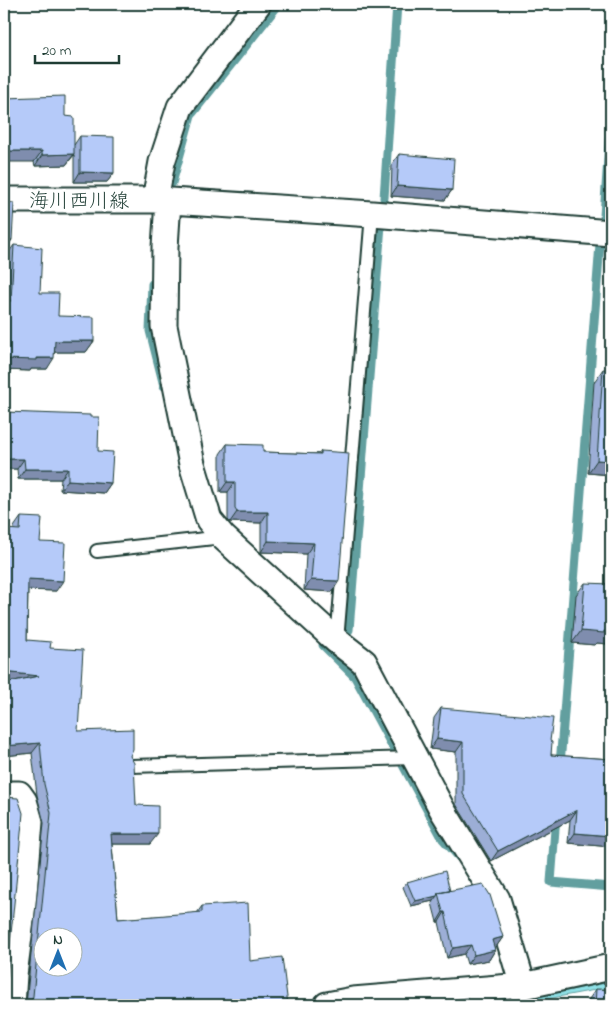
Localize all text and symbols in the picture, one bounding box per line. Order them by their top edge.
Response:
scale bar [35,32,119,64]
text: 20 m [42,40,72,62]
street label: 海川西川線 [29,188,129,217]
north arrow [32,926,82,976]
text: N [53,930,63,951]

